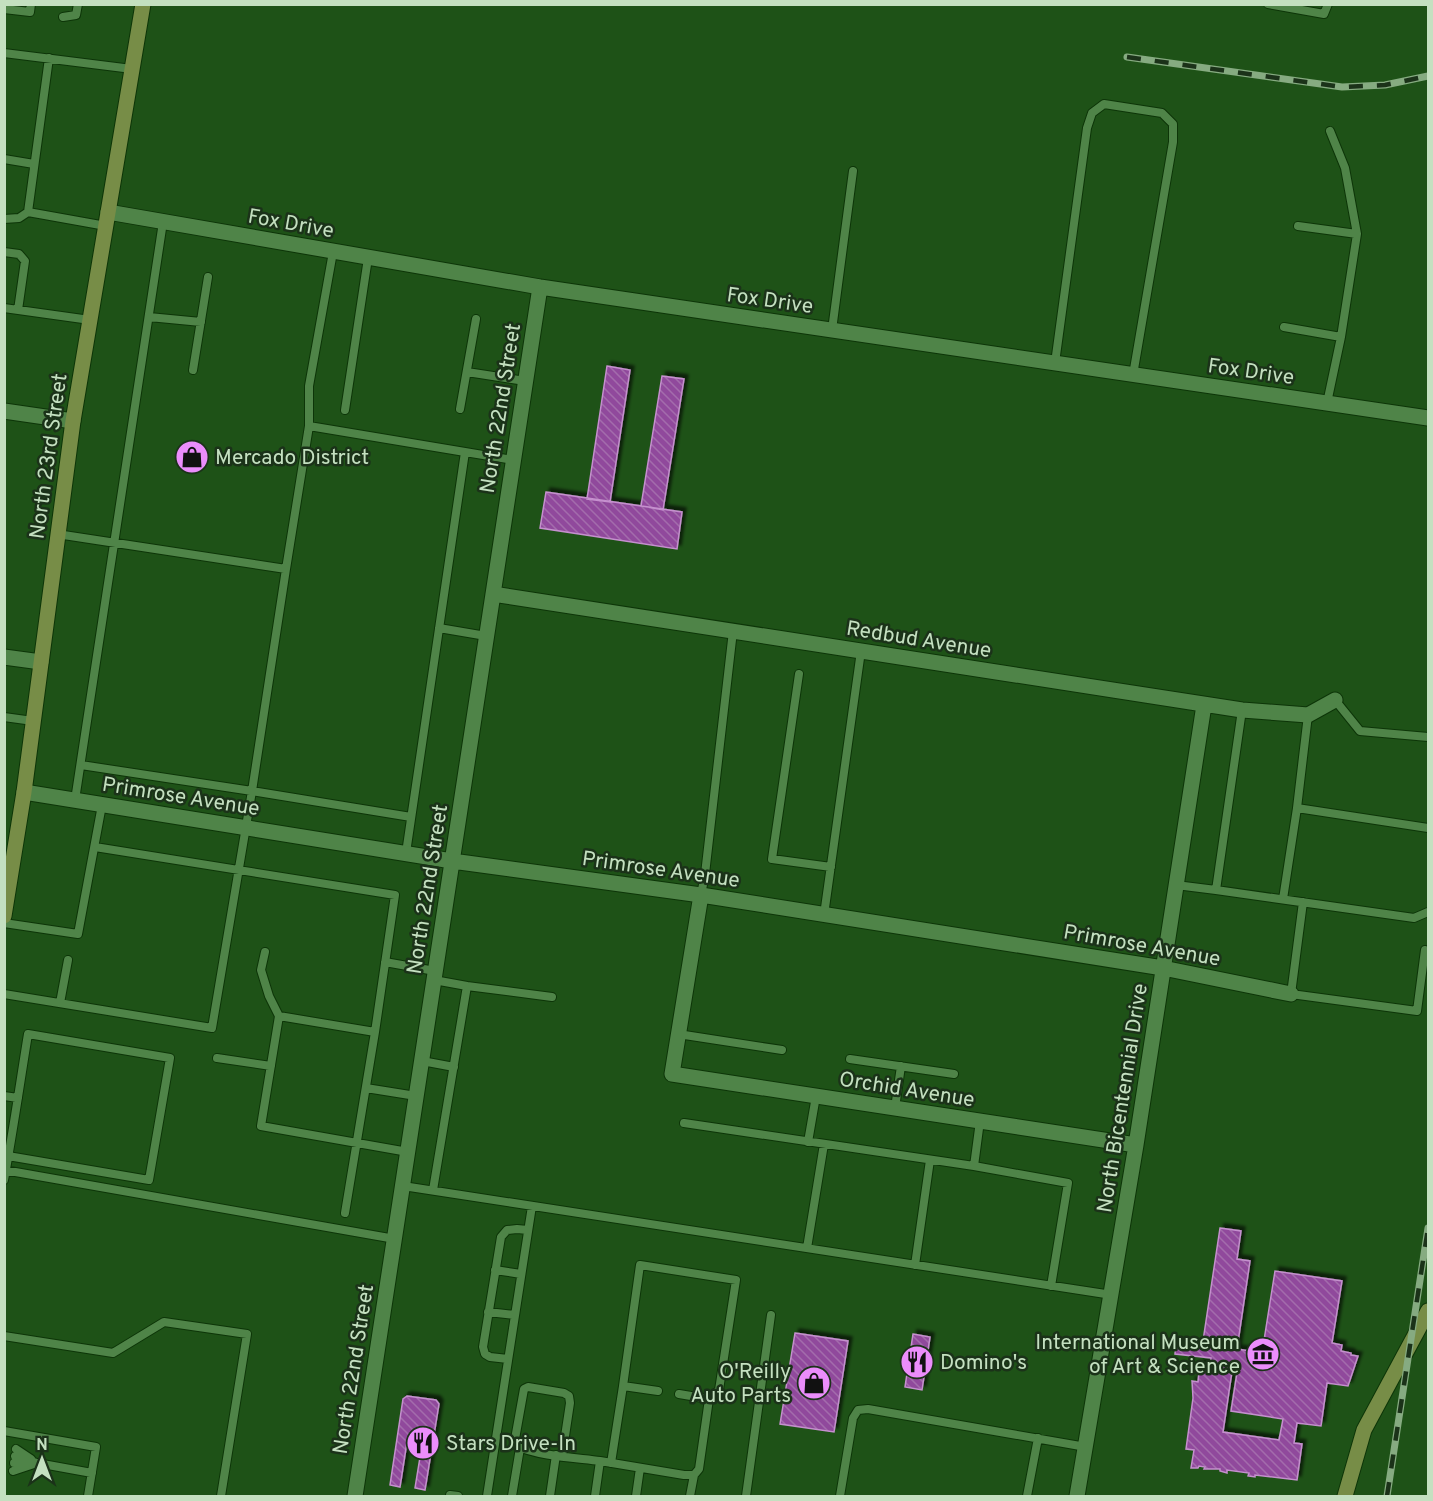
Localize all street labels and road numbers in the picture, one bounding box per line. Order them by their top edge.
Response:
street label: Fox Drive [246,204,336,245]
street label: Fox Drive [725,282,815,321]
street label: North 22nd Street [475,321,528,495]
street label: Fox Drive [1206,353,1296,392]
street label: North 23rd Street [24,372,74,541]
street label: Redbud Avenue [844,616,993,665]
street label: Primrose Avenue [100,772,261,823]
street label: North 22nd Street [402,802,455,976]
street label: Primrose Avenue [580,846,741,895]
street label: Primrose Avenue [1061,919,1222,974]
street label: North Bicentennial Drive [1092,982,1155,1215]
street label: Orchid Avenue [837,1066,976,1115]
street label: North 22nd Street [328,1282,381,1456]

